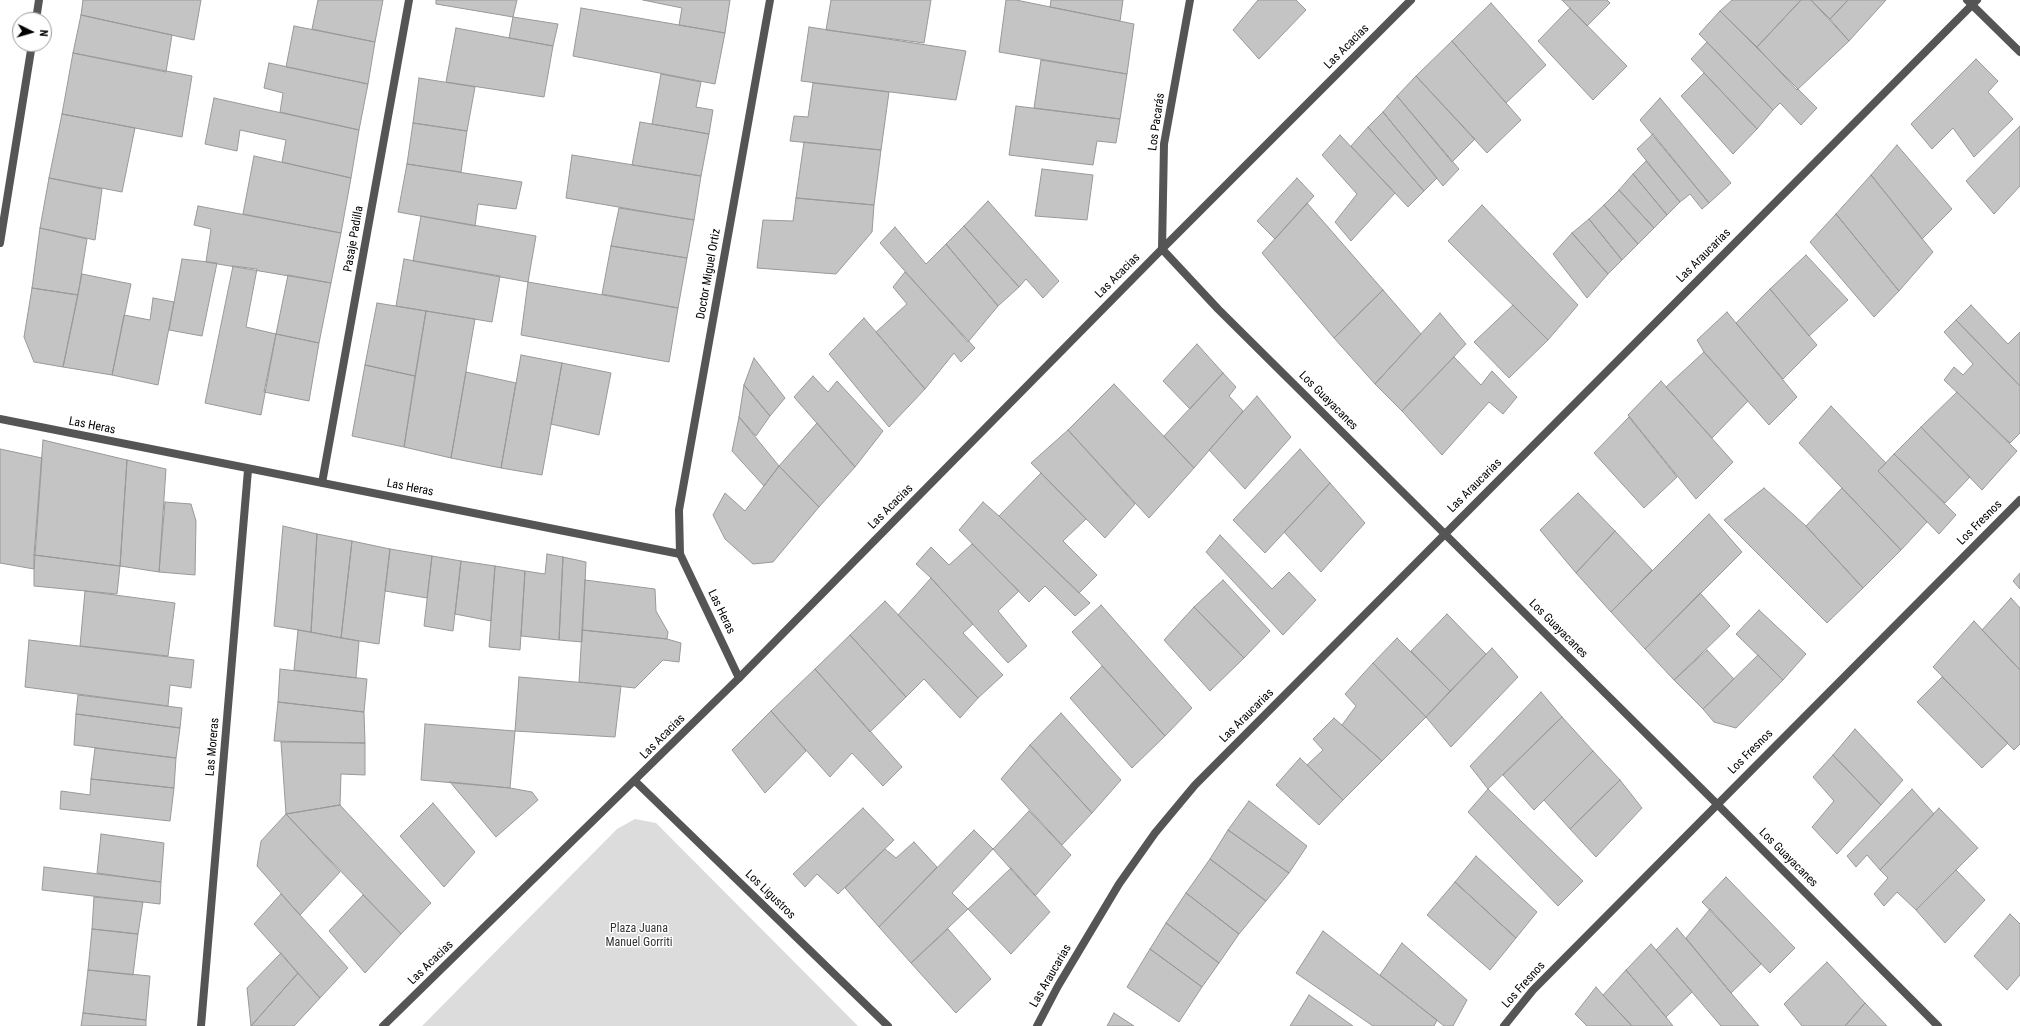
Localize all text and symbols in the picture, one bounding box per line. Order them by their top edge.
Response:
north arrow [12,12,52,52]
street label: Las Acacias [1322,22,1372,72]
text: N [37,29,50,37]
street label: Los Pacarás [1146,92,1168,152]
street label: Pasaje Padilla [341,205,367,273]
street label: Las Araucarias [1674,226,1734,286]
street label: Doctor Miguel Ortiz [694,228,724,320]
street label: Las Acacias [1093,251,1143,301]
street label: Los Guayacanes [1296,369,1360,433]
street label: Las Heras [67,414,117,438]
street label: Las Araucarias [1445,456,1505,516]
street label: Las Heras [385,476,435,500]
street label: Las Acacias [866,482,916,532]
street label: Los Fresnos [1955,498,2005,548]
street label: Las Heras [704,588,738,636]
street label: Los Guayacanes [1526,597,1590,661]
street label: Las Araucarias [1217,686,1277,746]
street label: Las Acacias [638,712,688,762]
street label: Las Moreras [203,717,223,777]
street label: Los Fresnos [1726,727,1776,777]
street label: Los Guayacanes [1756,826,1820,890]
street label: Los Ligustros [742,868,798,922]
park label: Plaza Juana Manuel Gorriti [605,922,673,950]
street label: Las Acacias [405,938,457,988]
street label: Las Araucarias [1027,942,1075,1010]
street label: Los Fresnos [1499,959,1549,1011]

